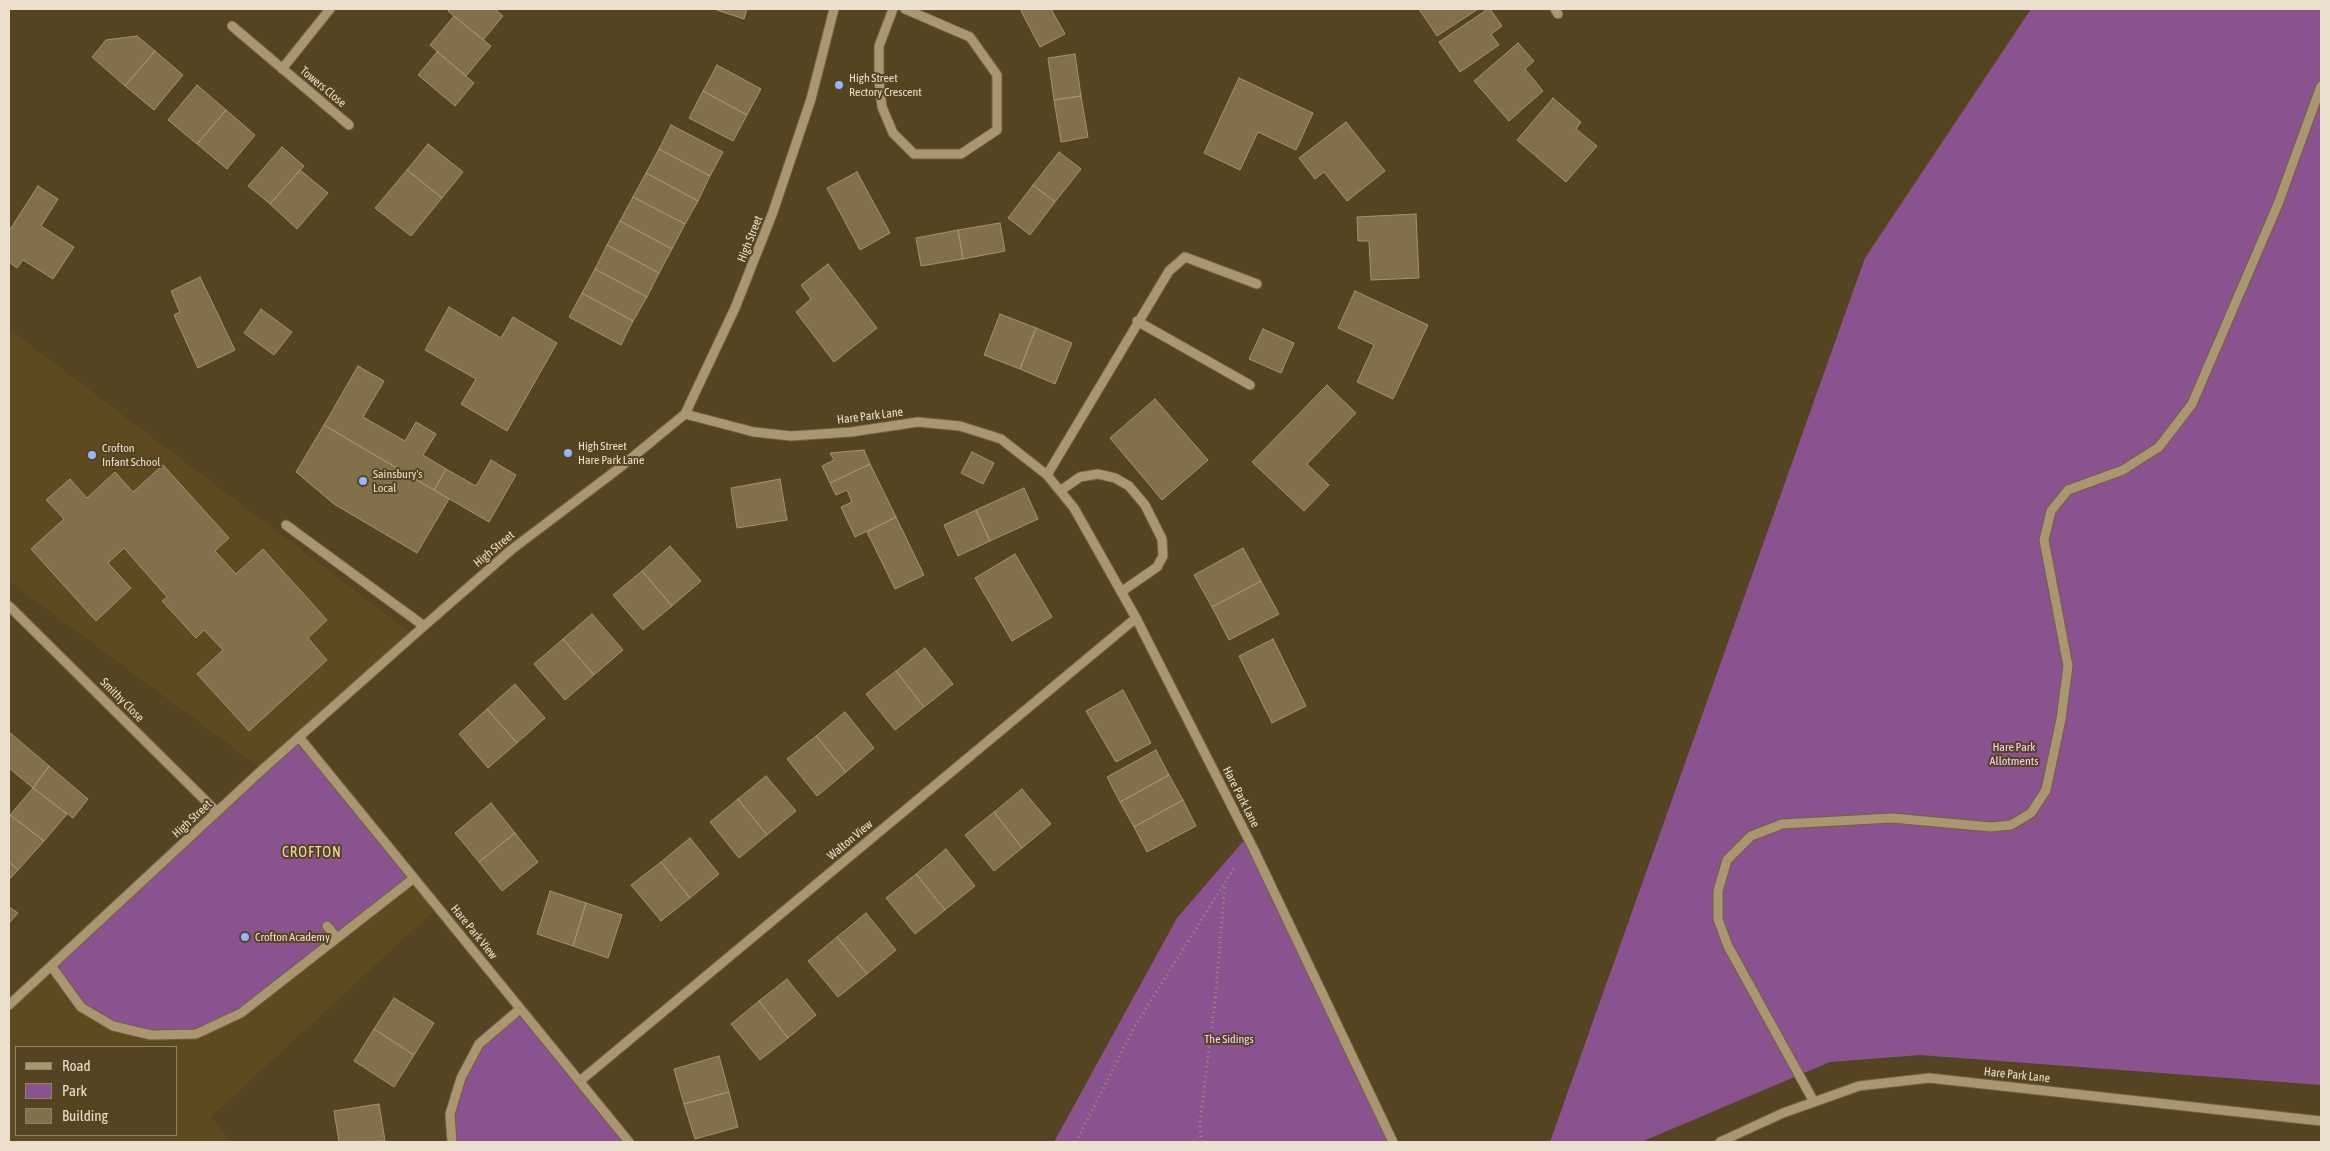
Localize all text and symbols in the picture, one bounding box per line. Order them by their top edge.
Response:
street label: Towers Close [297,64,349,110]
place label: High Street Rectory Crescent [849,71,922,99]
marker: High Street Rectory Crescent [833,79,845,91]
street label: High Street [734,214,766,264]
street label: Hare Park Lane [836,405,904,427]
place label: High Street Hare Park Lane [578,439,644,467]
place label: Crofton Infant School [102,441,160,469]
marker: High Street Hare Park Lane [562,447,574,459]
marker: Crofton Infant School [86,449,98,461]
place label: Sainsbury's Local [373,467,423,495]
marker: Sainsbury's Local [357,475,369,487]
street label: High Street [471,528,517,570]
street label: Smithy Close [97,675,147,725]
park label: Hare Park Allotments [1990,740,2038,768]
street label: Hare Park Lane [1220,764,1262,830]
street label: High Street [169,797,215,841]
street label: Walton View [824,817,876,863]
district label: CROFTON [281,843,343,861]
street label: Hare Park View [448,902,500,962]
place label: Crofton Academy [255,930,330,944]
marker: Crofton Academy [239,931,251,943]
park label: The Sidings [1204,1032,1254,1046]
legend [15,1046,178,1136]
text: Road [62,1057,91,1074]
street label: Hare Park Lane [1983,1064,2051,1086]
text: Park [62,1082,87,1099]
text: Building [62,1107,108,1124]

